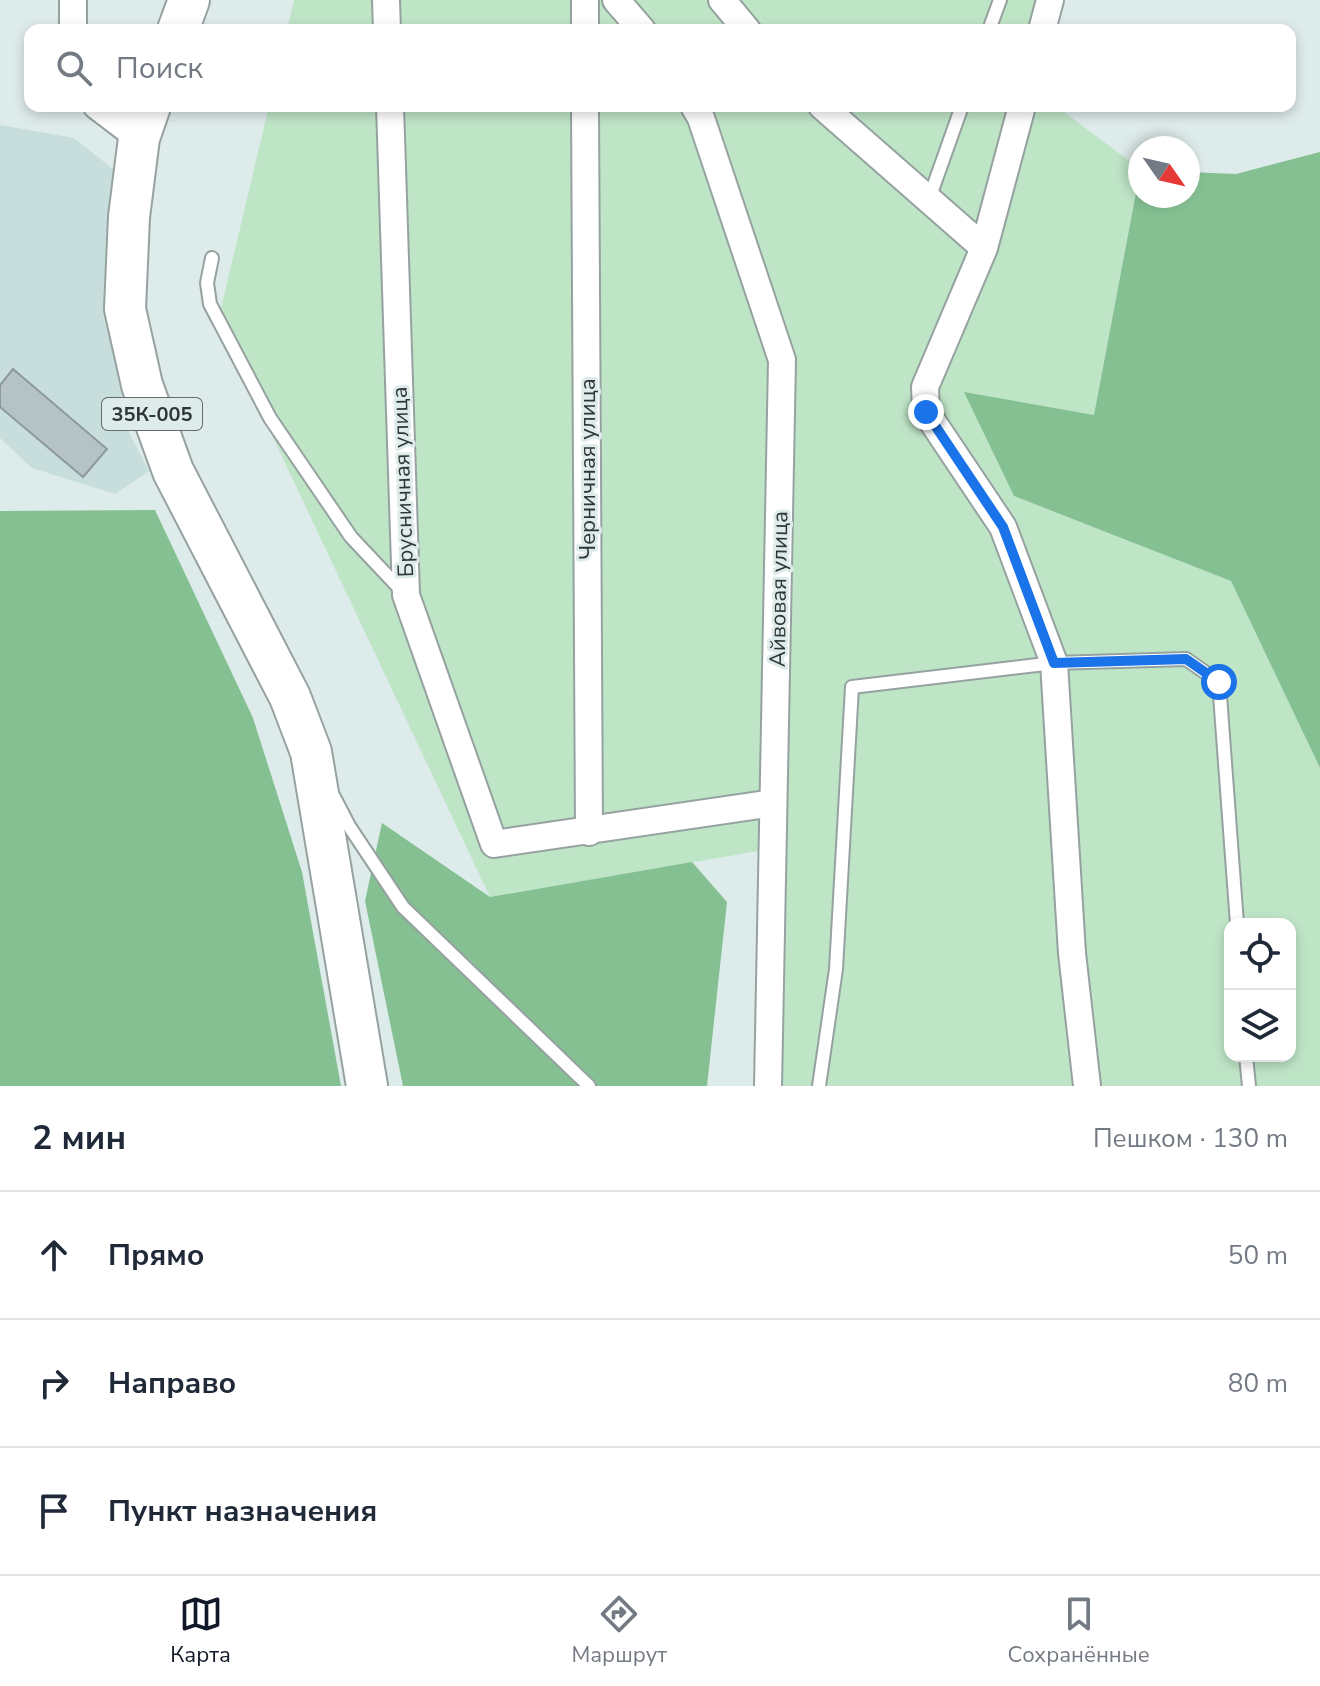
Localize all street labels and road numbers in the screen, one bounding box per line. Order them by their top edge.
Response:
street label: Черничная улица [573,378,603,560]
street label: Брусничная улица [385,386,421,578]
road number: 35К-005 [102,398,202,430]
street label: Айвовая улица [763,511,795,667]

